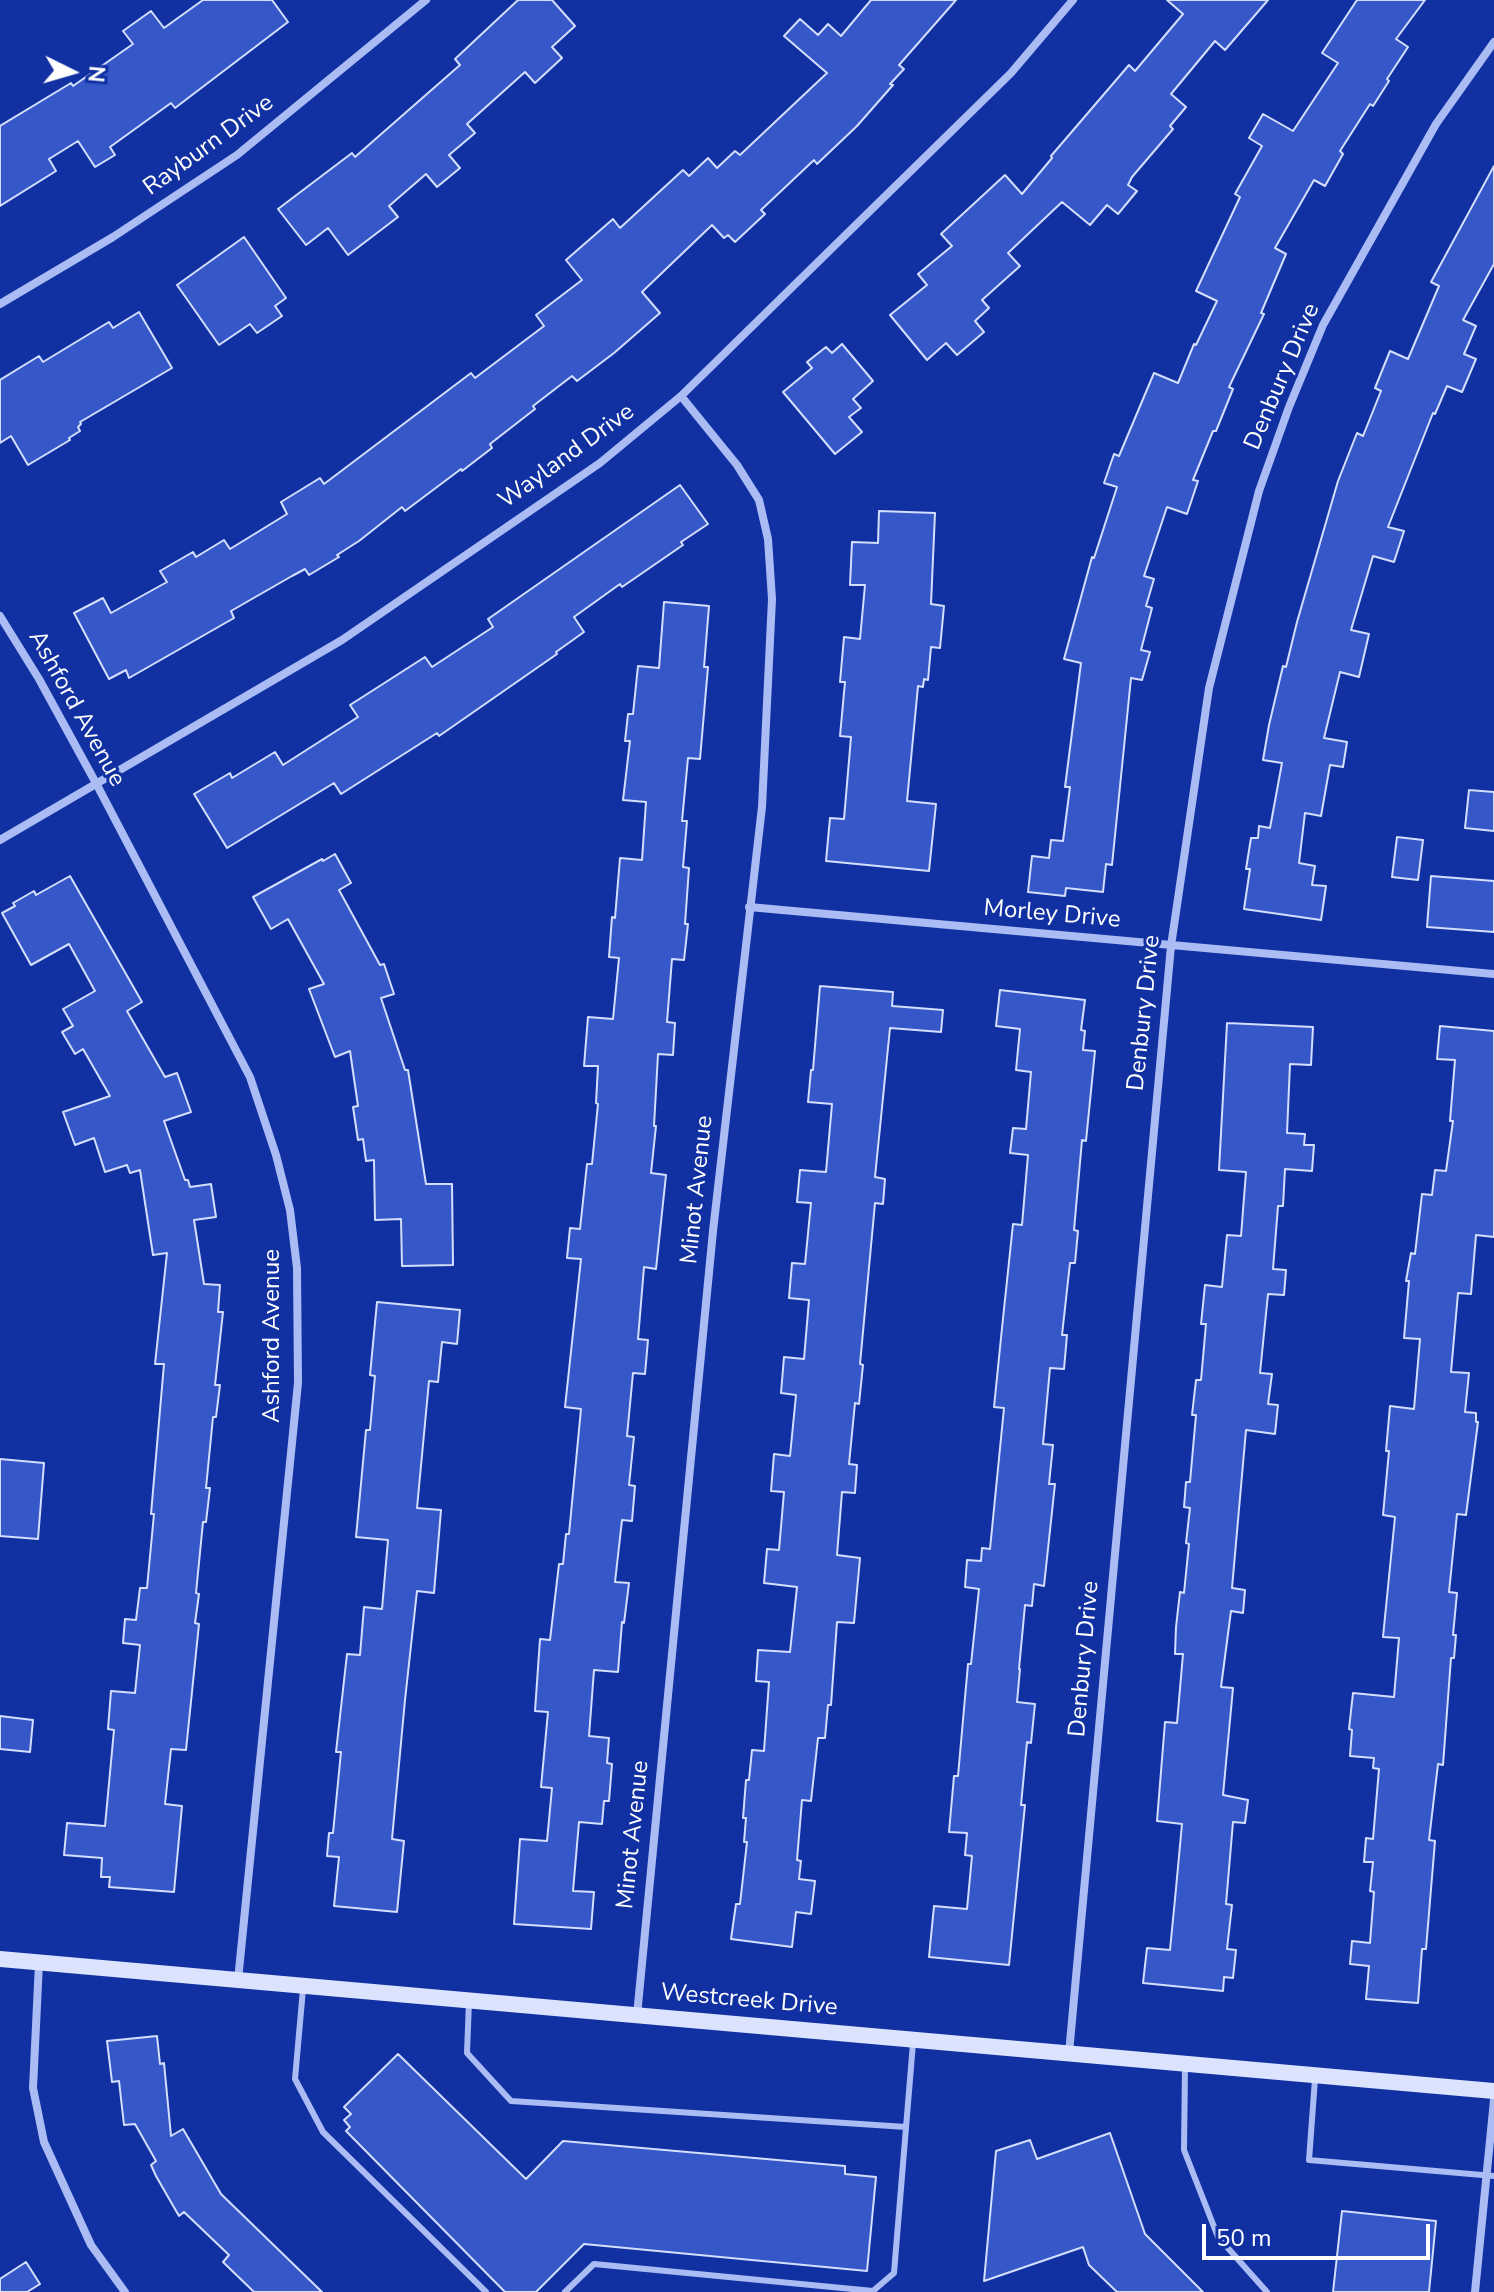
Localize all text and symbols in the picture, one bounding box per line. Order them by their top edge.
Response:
north arrow [32,32,112,112]
text: N [80,65,112,84]
street label: Rayburn Drive [138,89,280,203]
street label: Denbury Drive [1239,299,1327,455]
street label: Wayland Drive [494,398,640,516]
street label: Ashford Avenue [21,626,131,792]
street label: Morley Drive [982,895,1122,935]
street label: Denbury Drive [1123,934,1167,1092]
street label: Minot Avenue [676,1114,720,1266]
street label: Ashford Avenue [259,1249,287,1423]
street label: Denbury Drive [1064,1580,1106,1738]
street label: Minot Avenue [612,1759,656,1911]
street label: Westcreek Drive [659,1979,839,2023]
scale bar [1206,2208,1434,2258]
text: 50 m [1216,2222,1272,2254]

